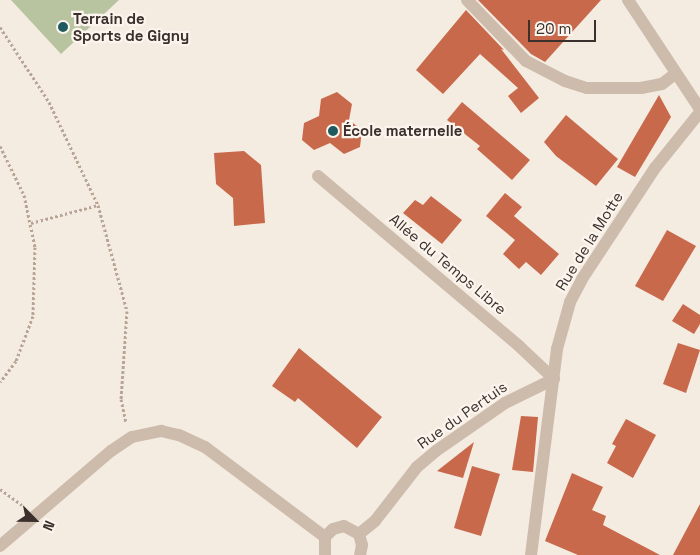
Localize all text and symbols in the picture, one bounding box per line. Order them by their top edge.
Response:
place label: Terrain de Sports de Gigny [73,9,189,44]
scale bar [530,10,598,42]
text: 20 m [536,19,571,38]
marker: Terrain de Sports de Gigny [57,21,69,33]
place label: École maternelle [343,122,462,140]
marker: École maternelle [327,125,339,137]
street label: Rue de la Motte [551,188,627,294]
street label: Allée du Temps Libre [386,210,510,318]
street label: Rue du Pertuis [414,378,510,452]
north arrow [10,495,60,545]
text: N [39,518,59,534]

